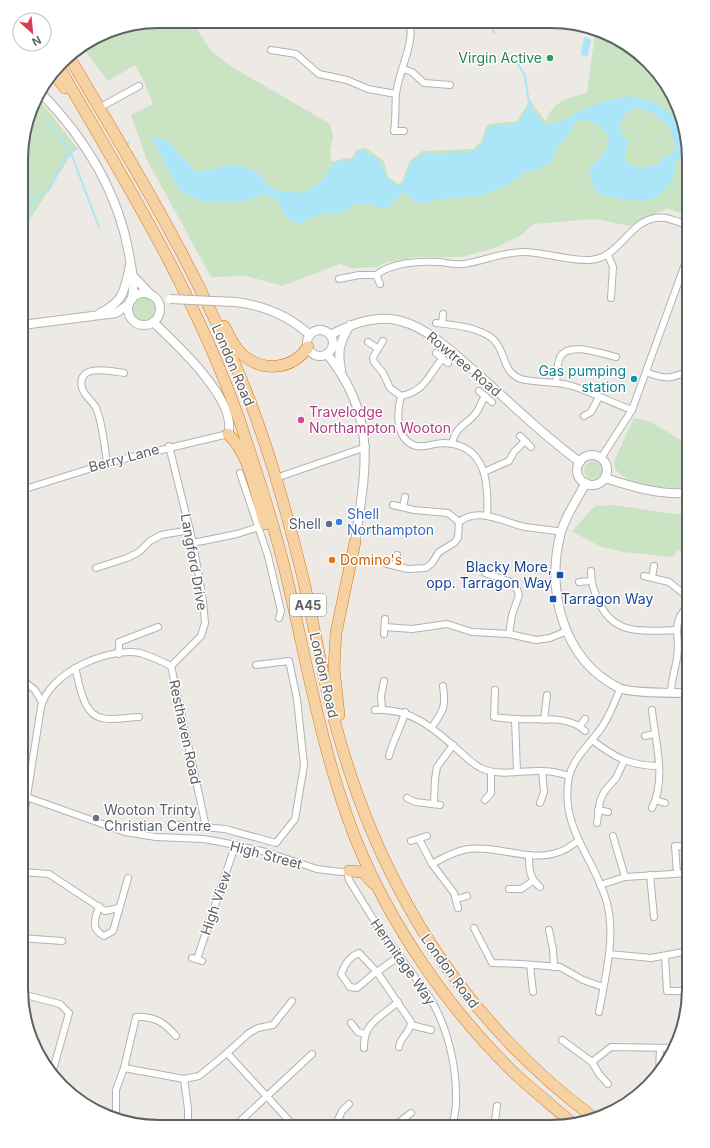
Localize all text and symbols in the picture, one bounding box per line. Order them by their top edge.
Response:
north arrow [12,12,52,52]
text: N [30,33,43,49]
place label: Virgin Active [458,49,542,66]
marker: Virgin Active [545,53,555,63]
street label: London Road [209,321,258,408]
street label: Rowtree Road [424,328,505,400]
place label: Gas pumping station [538,362,626,395]
marker: Gas pumping station [629,374,639,384]
place label: Travelodge Northampton Wooton [309,403,451,436]
marker: Travelodge Northampton Wooton [296,415,306,425]
street label: Berry Lane [87,440,161,475]
place label: Shell Northampton [347,505,434,538]
street label: Langford Drive [178,512,211,612]
place label: Shell [289,515,321,532]
marker: Shell Northampton [334,517,344,527]
marker: Shell [324,519,334,529]
place label: Domino's [340,551,402,568]
marker: Domino's [327,555,337,565]
place label: Blacky More, opp. Tarragon Way [426,558,552,591]
marker: Blacky More, opp. Tarragon Way [555,570,565,580]
place label: Tarragon Way [561,590,653,607]
road number: A45 [290,594,326,616]
marker: Tarragon Way [548,594,558,604]
street label: London Road [306,630,343,719]
street label: Resthaven Road [166,678,205,786]
place label: Wooton Trinty Christian Centre [104,801,211,834]
marker: Wooton Trinty Christian Centre [91,813,101,823]
street label: High Street [228,837,305,872]
street label: High View [197,868,234,937]
street label: Hermitage Way [367,915,440,1008]
street label: London Road [418,930,483,1011]

